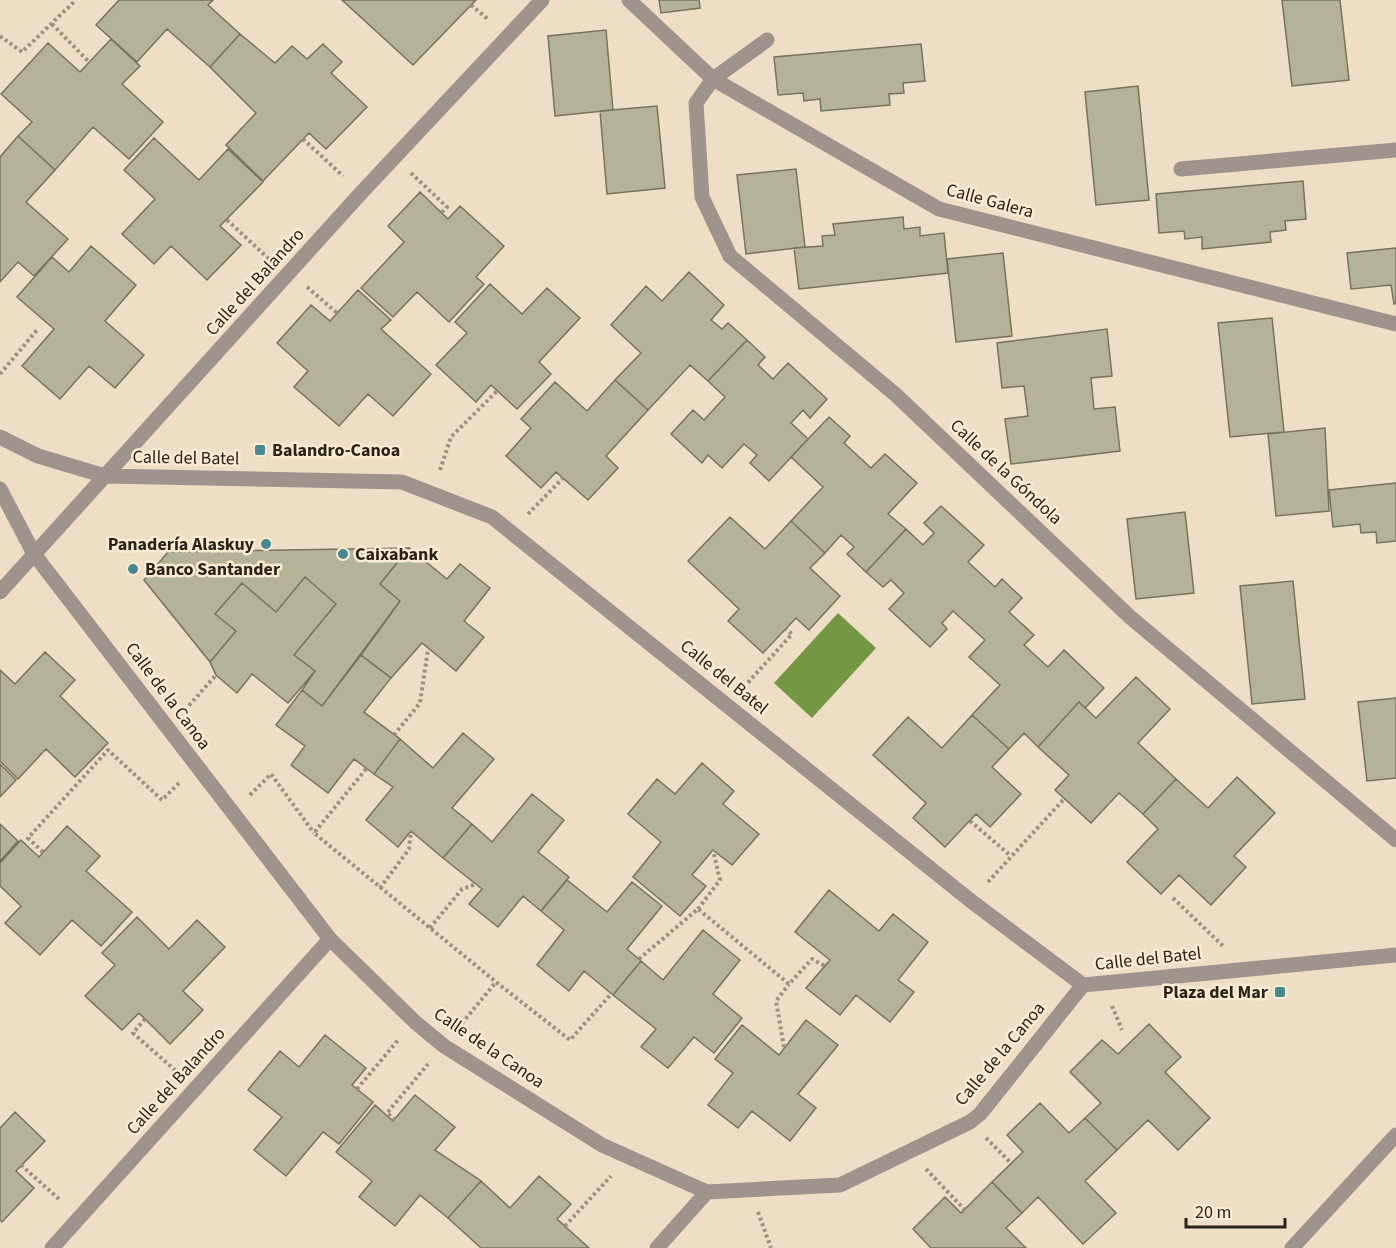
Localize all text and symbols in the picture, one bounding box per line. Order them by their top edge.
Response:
street label: Calle Galera [943,177,1037,225]
street label: Calle del Balandro [200,223,310,341]
street label: Calle de la Góndola [944,413,1068,531]
place label: Balandro-Canoa [272,438,400,463]
marker: Balandro-Canoa [253,443,267,457]
street label: Calle del Batel [132,445,240,471]
place label: Panadería Alaskuy [108,532,255,557]
marker: Panadería Alaskuy [259,537,273,551]
place label: Caixabank [355,542,438,567]
marker: Caixabank [336,547,350,561]
place label: Banco Santander [145,557,281,582]
marker: Banco Santander [126,562,140,576]
street label: Calle del Batel [675,634,773,720]
street label: Calle de la Canoa [119,637,217,755]
street label: Calle del Batel [1094,941,1202,977]
place label: Plaza del Mar [1163,980,1269,1005]
marker: Plaza del Mar [1273,985,1287,999]
street label: Calle de la Canoa [949,997,1051,1111]
street label: Calle de la Canoa [429,1002,549,1094]
street label: Calle del Balandro [121,1022,231,1140]
scale bar [1186,1191,1285,1229]
text: 20 m [1195,1200,1231,1225]

